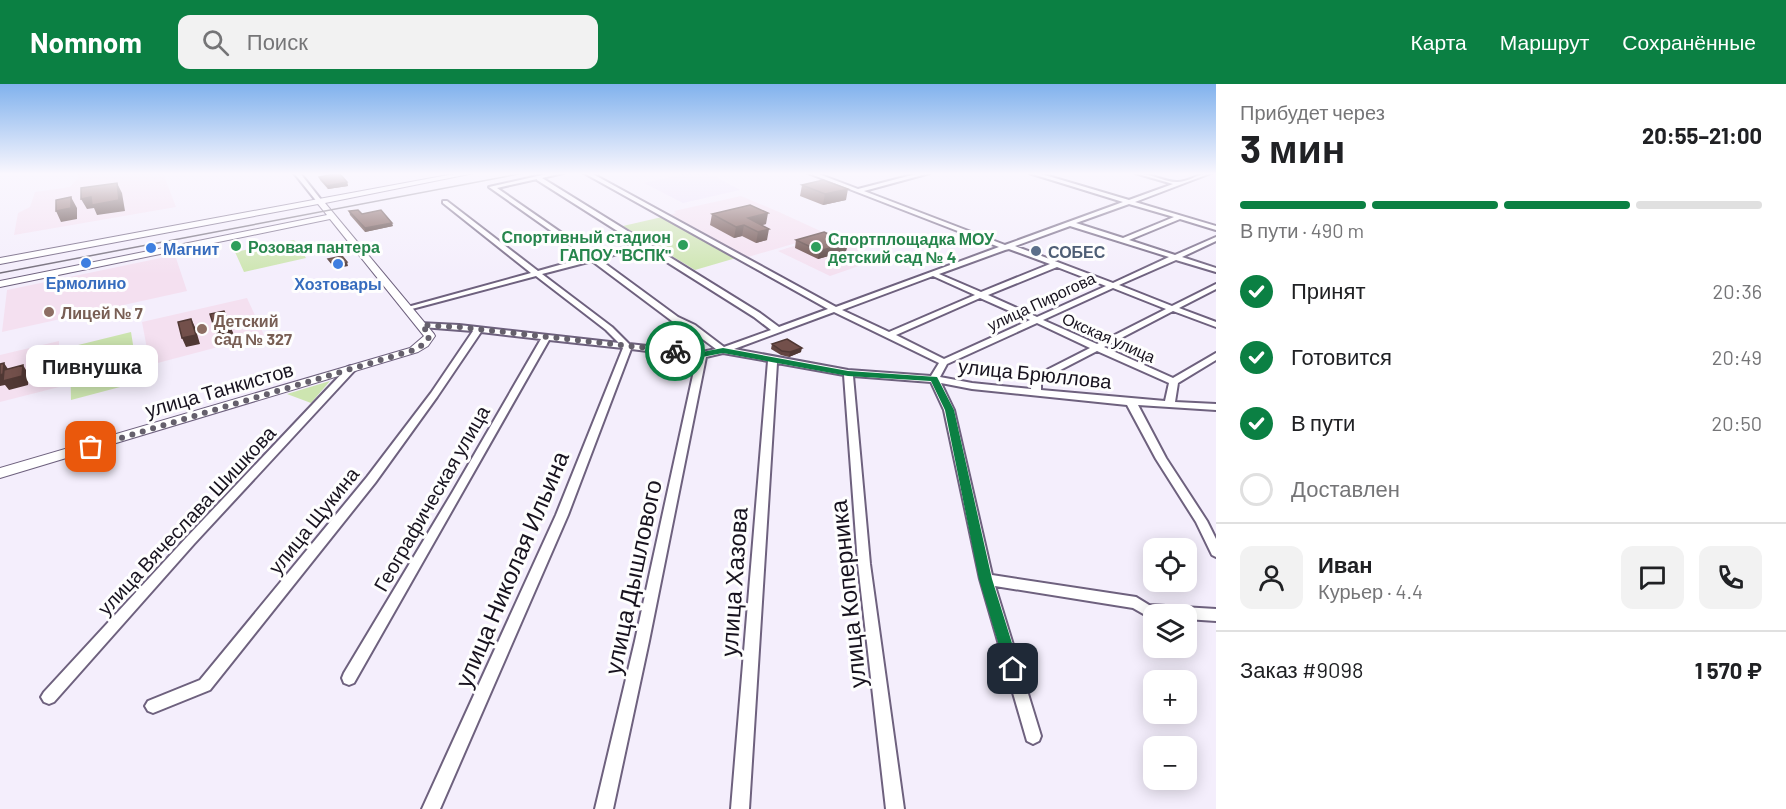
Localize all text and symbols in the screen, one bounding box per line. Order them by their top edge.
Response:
search box [178,15,598,69]
text: Nomnom [30,25,142,59]
icon: search [199,26,232,59]
text: Поиск [247,28,308,54]
text: Карта [1411,29,1467,54]
text: Маршрут [1500,29,1589,54]
text: Сохранённые [1622,29,1756,54]
text: Прибудет через [1240,100,1385,124]
text: 20:55–21:00 [1642,122,1762,148]
text: 3 мин [1240,124,1345,171]
text: В пути · 490 m [1240,218,1364,242]
place label: Спортивный стадион ГАПОУ "ВСПК" [502,227,671,264]
place label: Спортплощадка МОУ детский сад № 4 [828,229,995,266]
place label: Розовая пантера [248,237,380,256]
marker: Спортивный стадион ГАПОУ "ВСПК" [676,238,690,252]
place label: Магнит [163,239,220,258]
marker: Розовая пантера [229,239,243,253]
marker: Спортплощадка МОУ детский сад № 4 [809,240,823,254]
marker: Магнит [144,241,158,255]
place label: СОБЕС [1048,242,1106,261]
marker: СОБЕС [1029,244,1043,258]
marker: Ермолино [79,256,93,270]
marker: Хозтовары [331,257,345,271]
street label: улица Пирогова [984,268,1098,334]
place label: Ермолино [46,273,127,292]
place label: Хозтовары [294,274,382,293]
icon: check [1240,275,1273,308]
text: Принят [1291,277,1365,303]
text: 20:36 [1713,279,1762,303]
place label: Лицей № 7 [61,303,143,322]
marker: Лицей № 7 [42,305,56,319]
street label: Окская улица [1060,308,1159,366]
place label: Детский сад № 327 [214,311,292,348]
courier [645,321,705,381]
marker: Детский сад № 327 [195,322,209,336]
icon: bike [659,335,692,368]
icon: check [1240,341,1273,374]
text: Готовится [1291,343,1392,369]
callout: Пивнушка [25,345,157,387]
text: 20:49 [1712,345,1762,369]
street label: улица Брюллова [957,353,1114,393]
text: Пивнушка [42,354,142,378]
street label: улица Танкистов [142,356,296,422]
street label: Географическая улица [368,400,494,595]
icon: check [1240,407,1273,440]
text: В пути [1291,409,1355,435]
text: 20:50 [1712,411,1762,435]
street label: улица Вячеслава Шишкова [92,420,281,620]
pin [65,421,116,472]
icon: bag [74,430,107,463]
street label: улица Николая Ильина [448,446,574,692]
street label: улица Щукина [263,461,364,578]
text: Доставлен [1291,475,1400,501]
street label: улица Дышлового [597,477,667,677]
street label: улица Коперника [823,498,871,689]
street label: улица Хазова [713,506,753,658]
map controls [1143,538,1197,790]
button: locate [1143,538,1197,592]
button: person [1240,546,1303,609]
button: chat [1621,546,1684,609]
button: phone [1699,546,1762,609]
text: Иван [1318,551,1373,577]
text: Курьер · 4.4 [1318,579,1423,603]
button: layers [1143,604,1197,658]
pin [987,643,1038,694]
icon: home [996,652,1029,685]
text: Заказ #9098 [1240,656,1363,682]
text: 1 570 ₽ [1695,657,1762,683]
button: + [1143,670,1197,724]
button: − [1143,736,1197,790]

